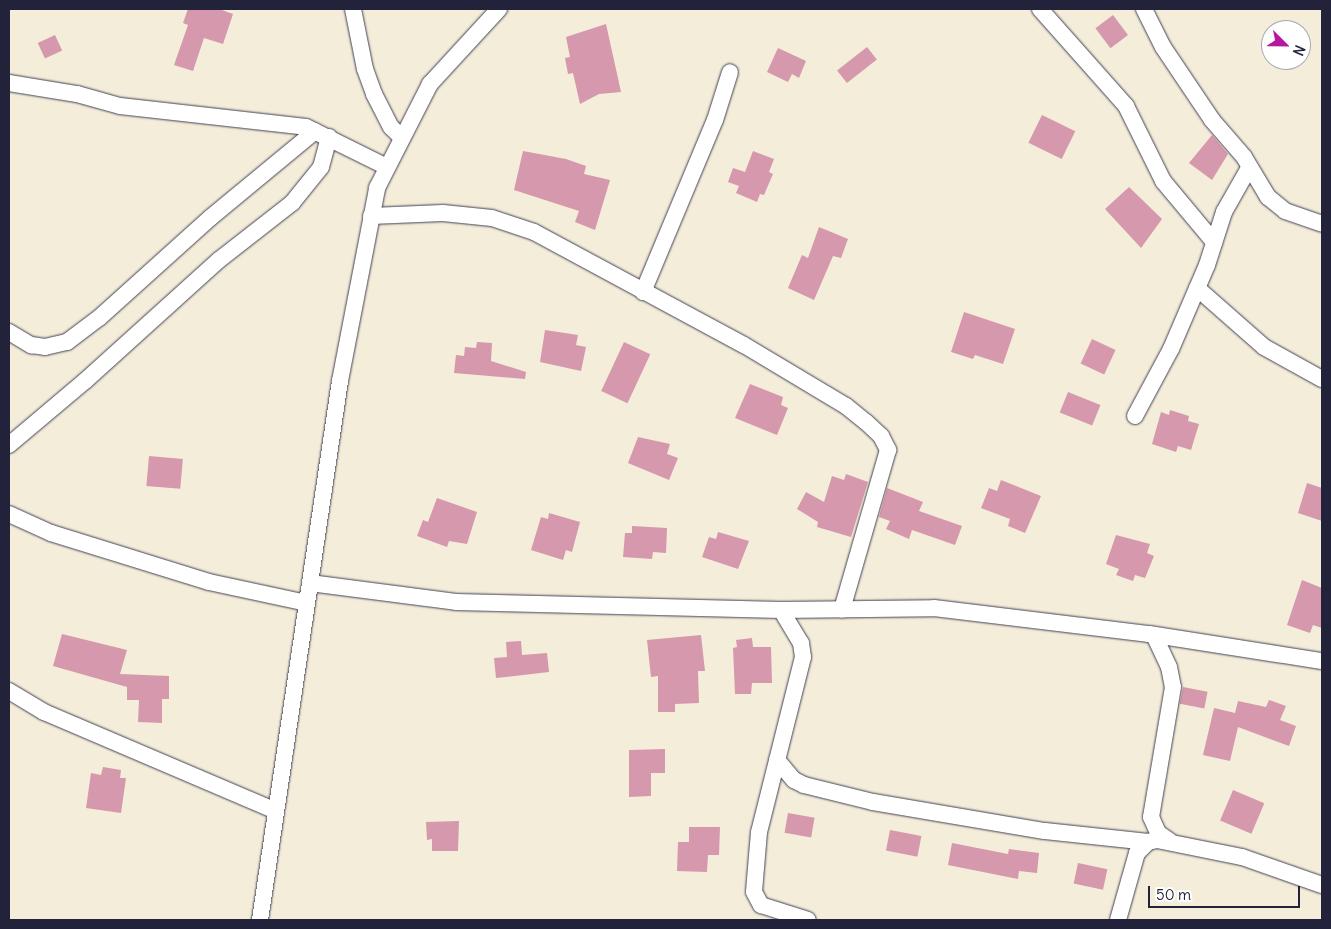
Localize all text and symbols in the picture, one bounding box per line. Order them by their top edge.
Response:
north arrow [1261,20,1311,70]
text: N [1289,42,1309,58]
scale bar [1151,876,1304,908]
text: 50 m [1156,885,1191,904]

